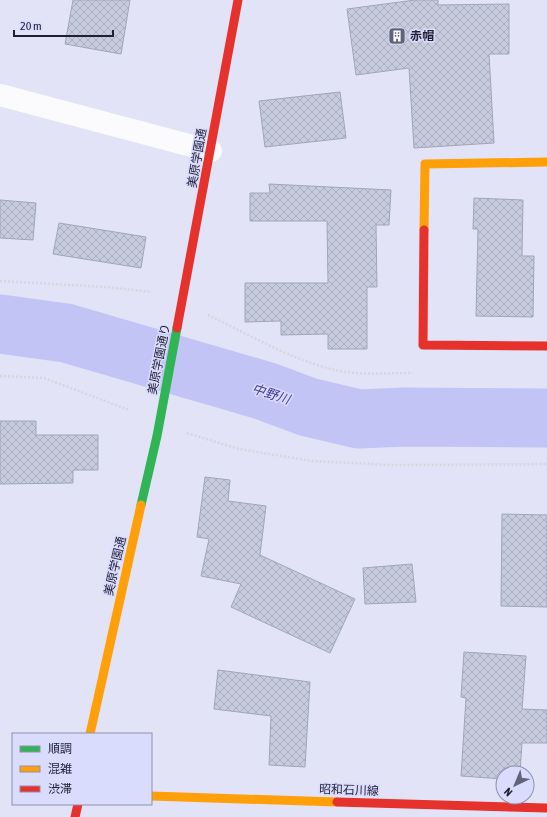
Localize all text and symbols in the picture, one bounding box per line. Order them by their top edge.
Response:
scale bar [14,12,113,38]
text: 20 m [20,19,42,33]
building icon: 赤帽 [387,26,407,46]
place label: 赤帽 [410,29,434,43]
street label: 美原学園通 [185,127,209,189]
street label: 美原学園通り [145,322,173,396]
water label: 中野川 [250,381,294,408]
street label: 美原学園通 [101,535,129,597]
legend [12,733,152,805]
text: 順調 [48,742,72,756]
text: 混雑 [48,762,72,776]
north arrow [495,765,535,805]
text: 渋滞 [48,782,72,796]
street label: 昭和石川線 [319,782,379,798]
text: N [502,786,515,799]

